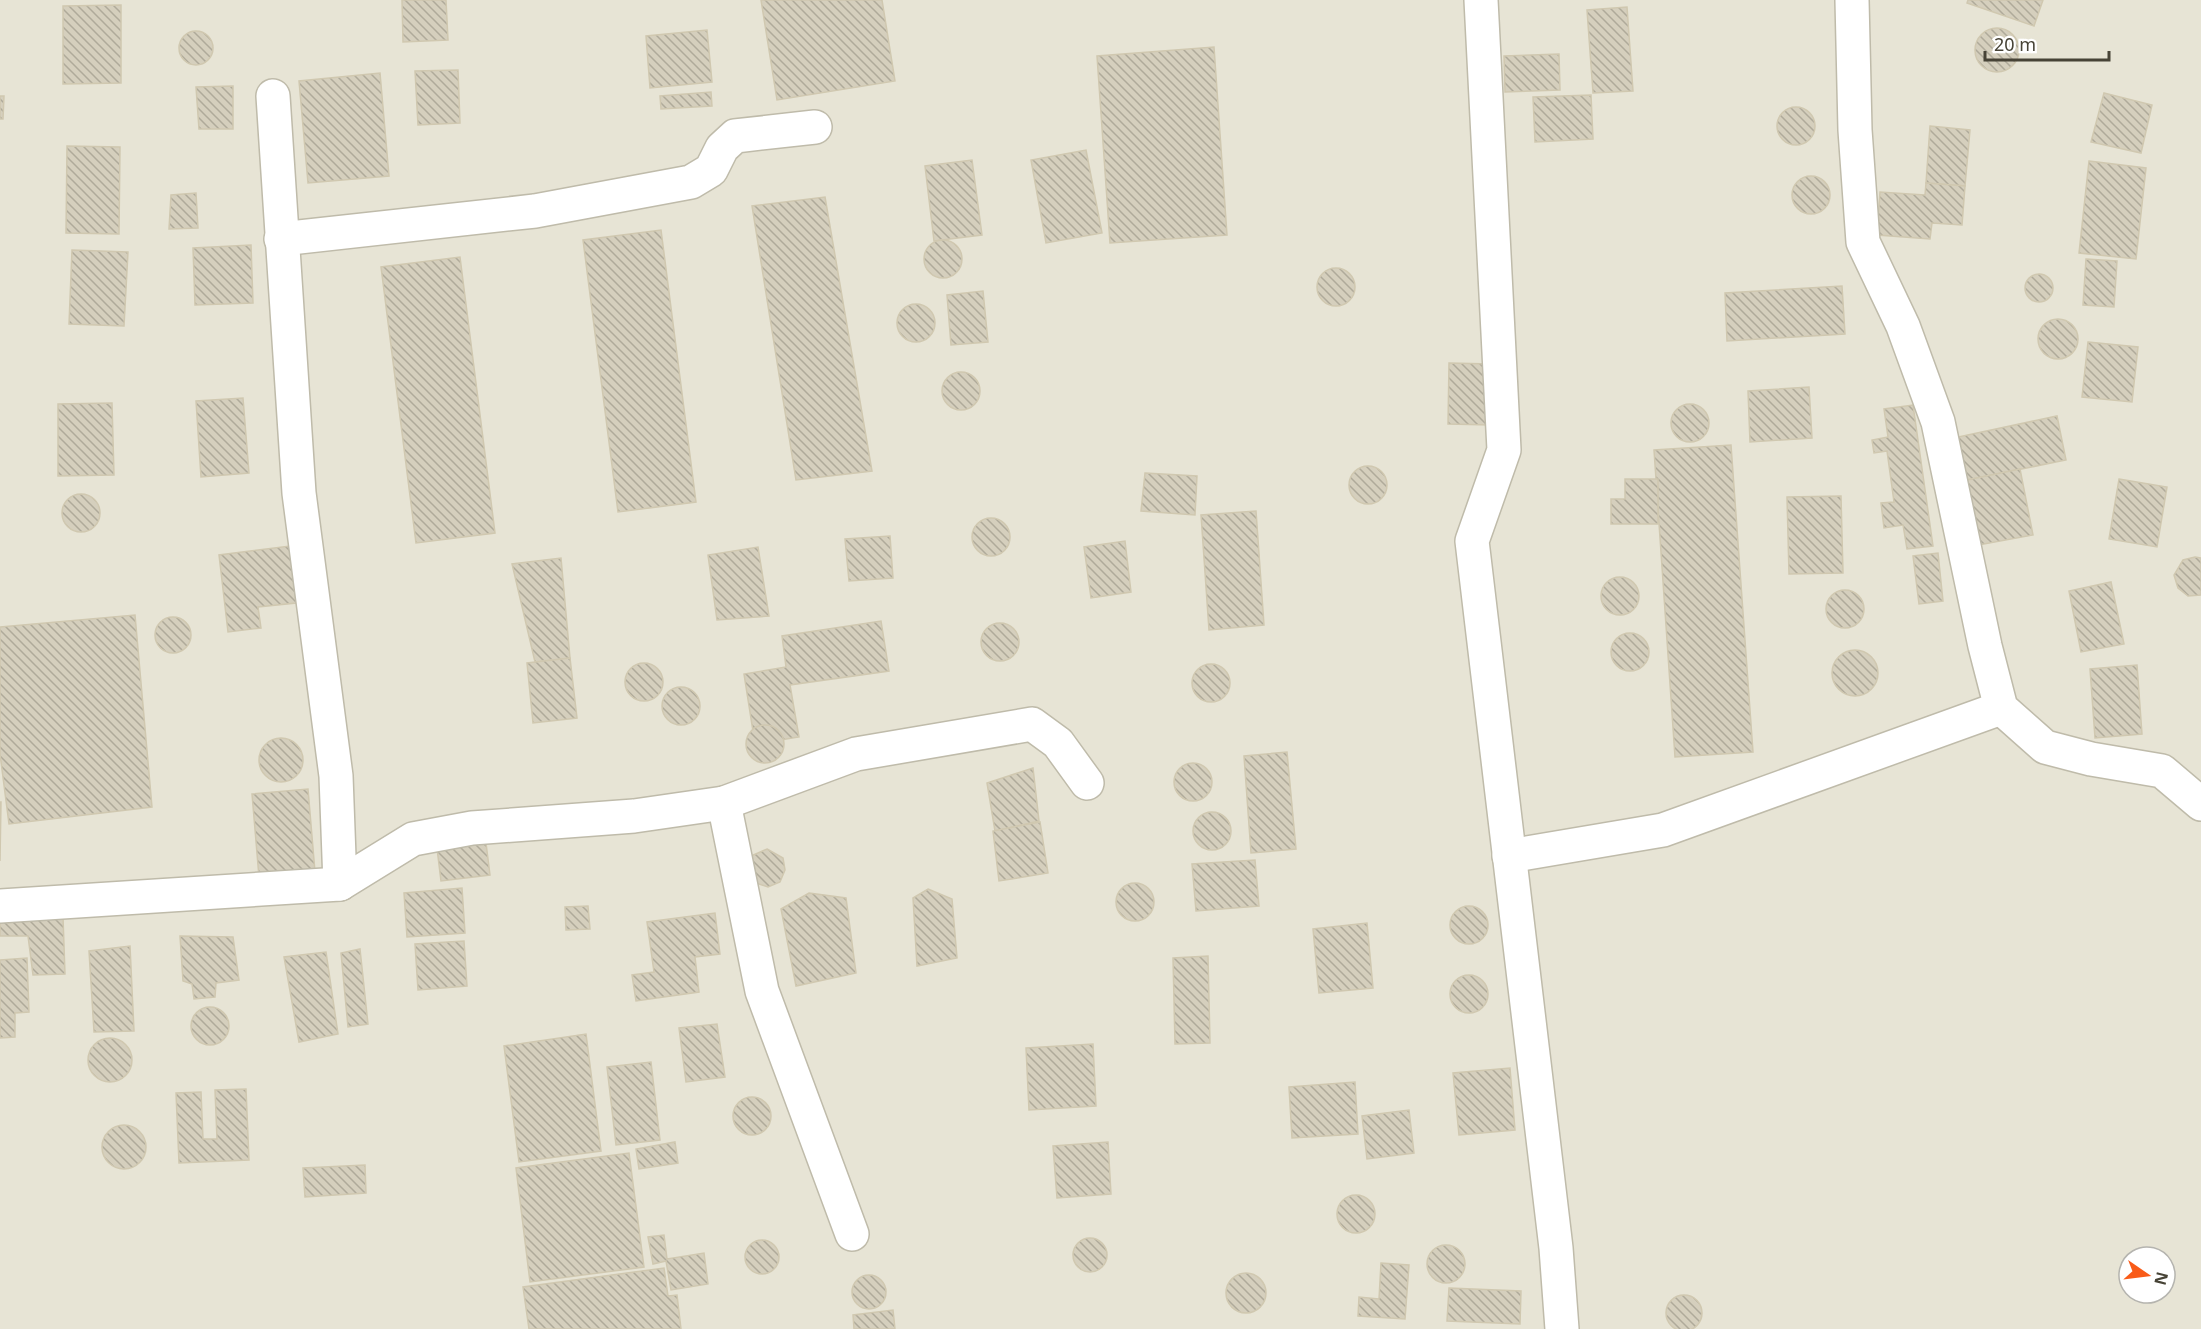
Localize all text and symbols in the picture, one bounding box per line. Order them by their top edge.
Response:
scale bar [1985,24,2110,62]
text: 20 m [1994,32,2036,56]
north arrow [2117,1245,2177,1305]
text: N [2149,1270,2174,1288]

